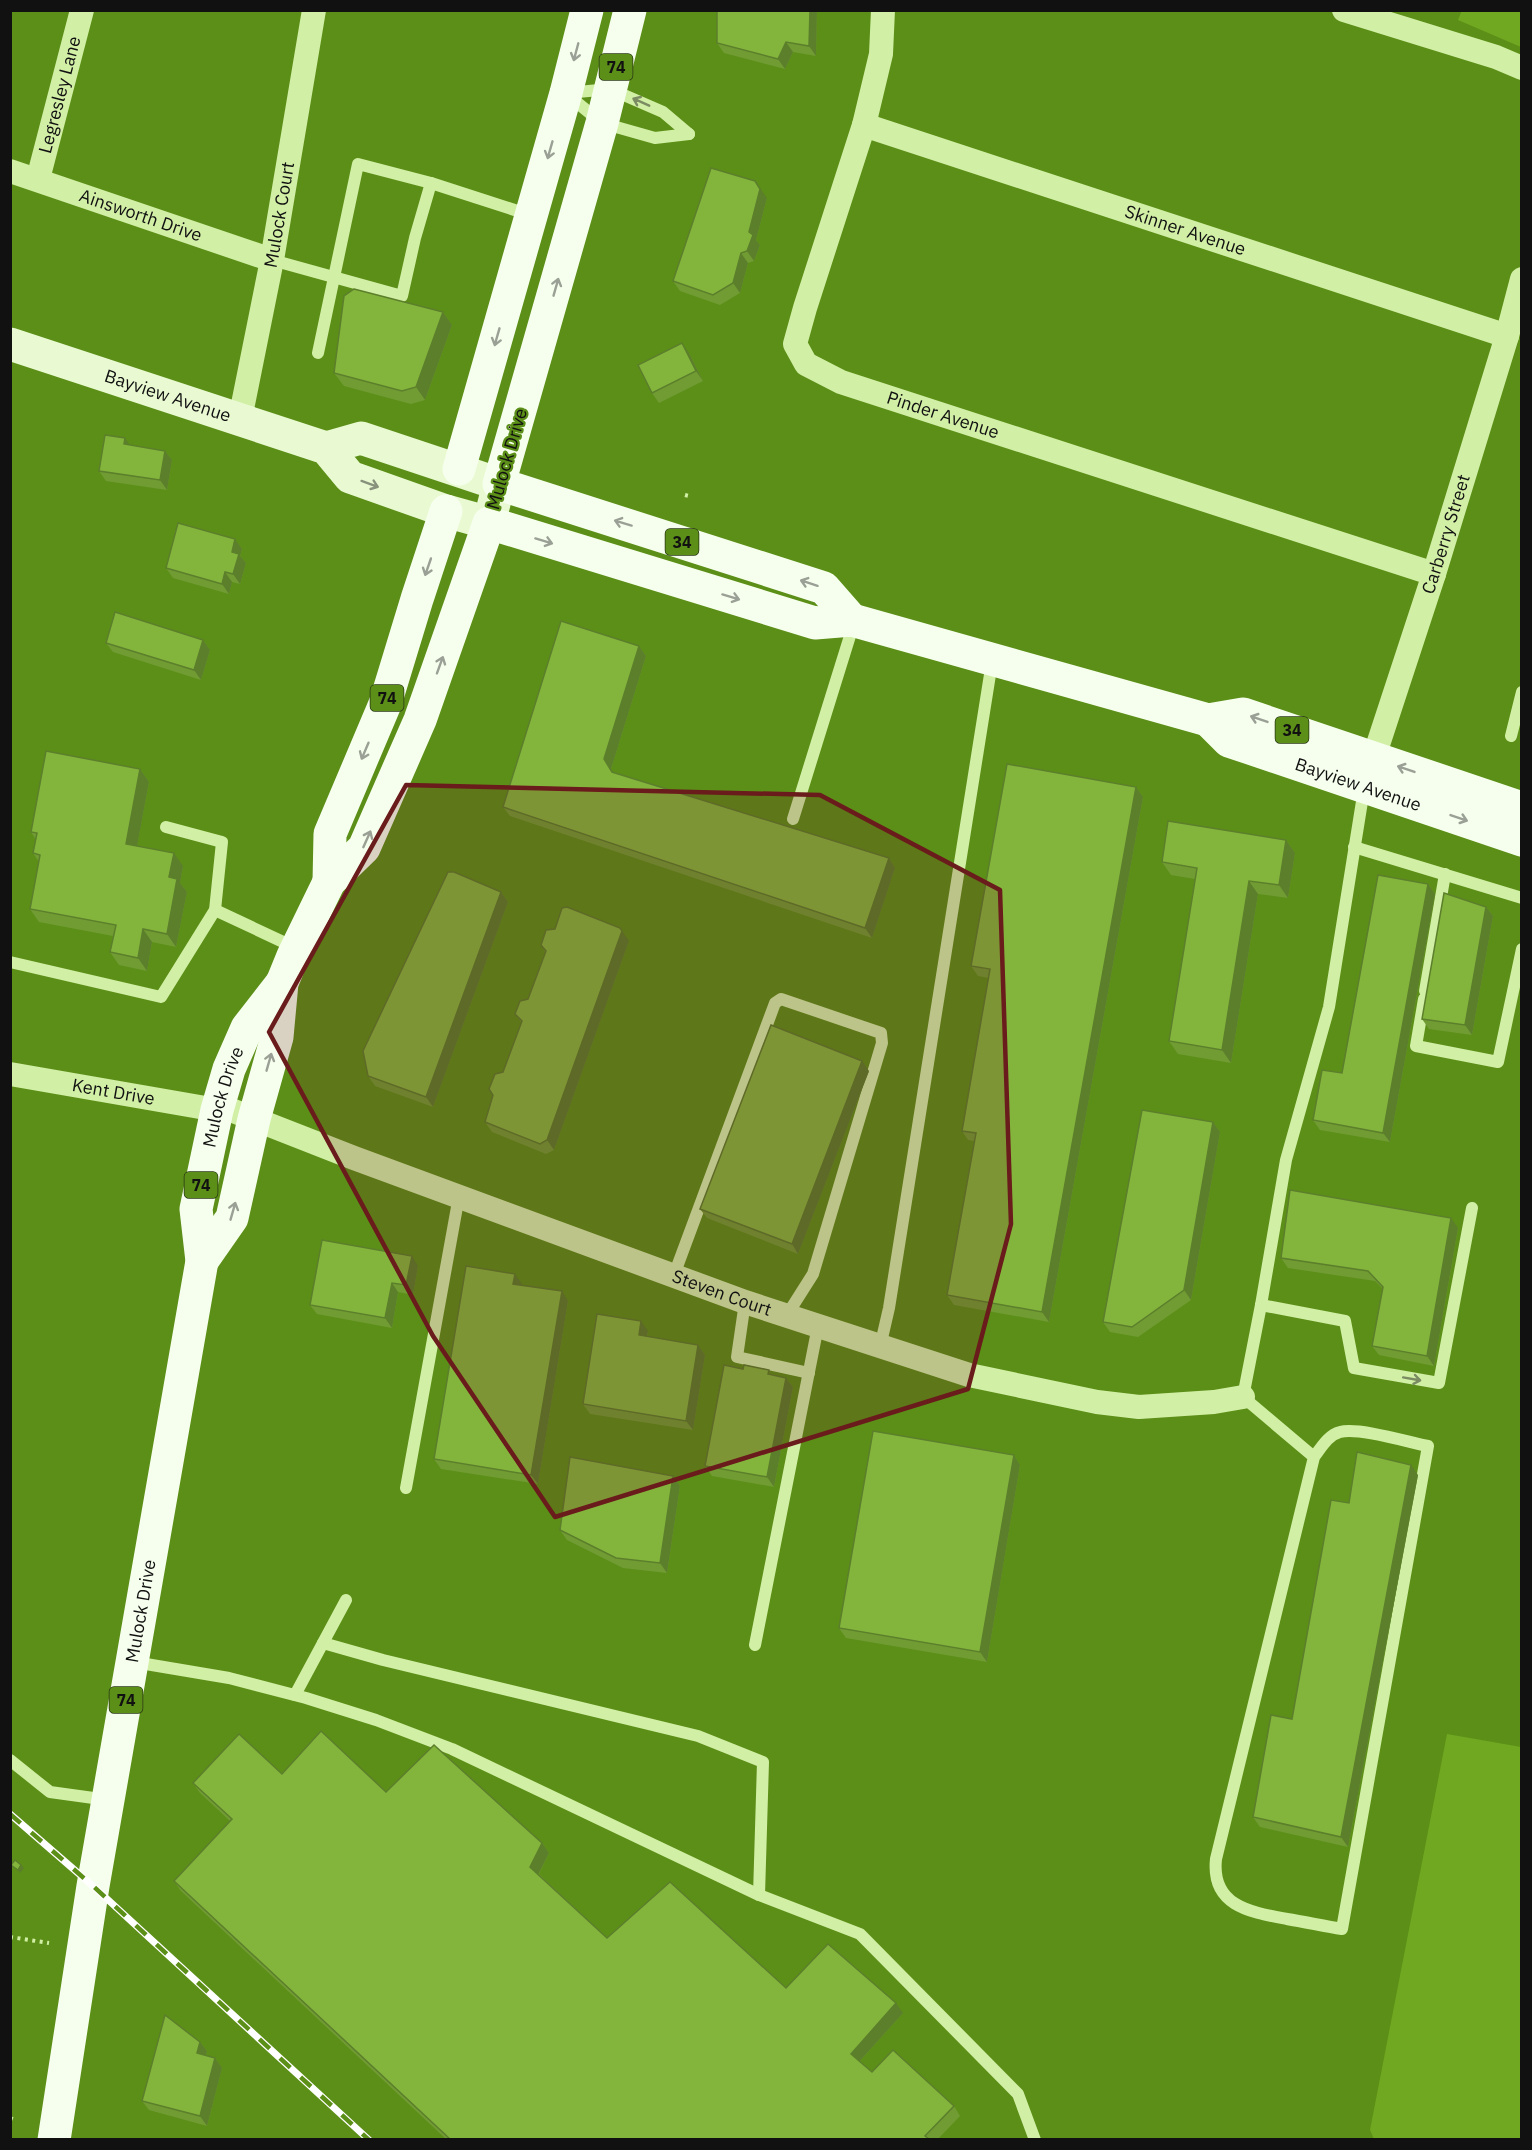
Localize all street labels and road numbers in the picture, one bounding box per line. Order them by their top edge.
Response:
street label: Legresley Lane [33,34,86,156]
road number: 74 [600,54,632,80]
street label: Mulock Court [259,160,299,270]
street label: Ainsworth Drive [77,183,205,246]
street label: Skinner Avenue [1122,199,1249,260]
street label: Bayview Avenue [102,364,234,427]
street label: Pinder Avenue [884,386,1002,444]
street label: Mulock Drive [481,405,532,512]
street label: Carberry Street [1416,472,1475,597]
road number: 34 [666,529,698,555]
road number: 74 [370,685,404,711]
road number: 34 [1276,717,1308,743]
street label: Bayview Avenue [1292,752,1424,816]
street label: Mulock Drive [197,1043,249,1150]
street label: Kent Drive [70,1073,157,1110]
road number: 74 [184,1172,218,1198]
street label: Steven Court [669,1264,775,1321]
street label: Mulock Drive [120,1557,161,1664]
road number: 74 [110,1687,142,1713]

